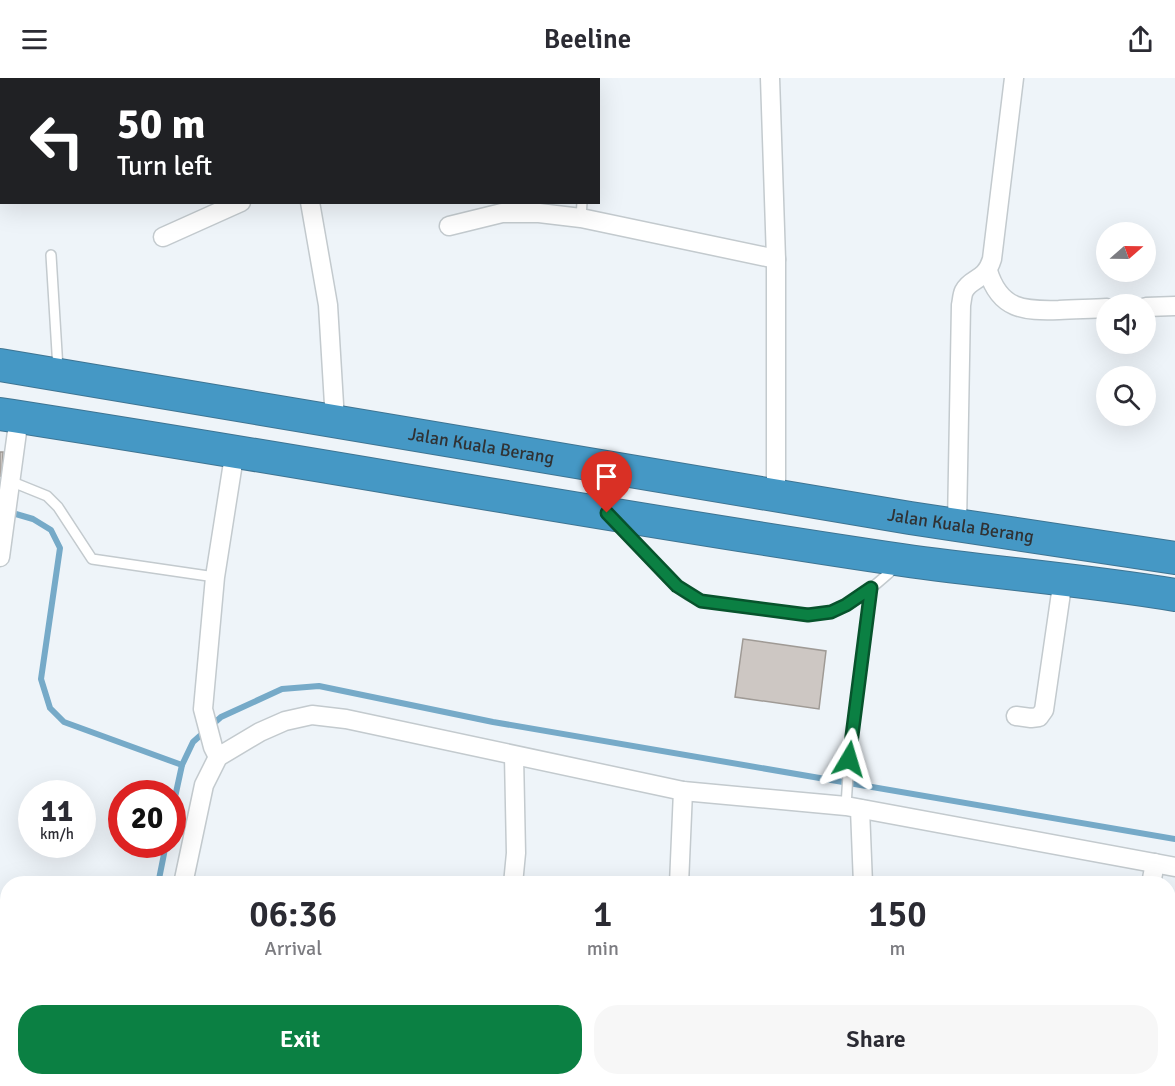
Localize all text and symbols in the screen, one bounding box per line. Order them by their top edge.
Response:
icon: menu [18,23,51,56]
text: Beeline [544,23,631,56]
icon: share [1124,23,1157,56]
text: 50 m [117,99,206,150]
icon: left [18,102,96,180]
text: Turn left [117,150,212,183]
north arrow [1096,222,1156,282]
map controls [1096,222,1156,426]
button: sound [1096,294,1156,354]
button: search [1096,366,1156,426]
street label: Jalan Kuala Berang [407,423,556,469]
pin [581,451,632,513]
icon: arrive [590,460,623,493]
street label: Jalan Kuala Berang [886,503,1035,548]
position arrow [817,727,881,791]
speed limit sign: 20 [108,780,186,858]
text: 11 [41,793,73,830]
text: km/h [40,825,74,843]
text: 06:36 [249,892,337,937]
text: 1 [593,892,613,937]
text: 150 [868,892,927,937]
text: Arrival [265,936,322,961]
text: min [587,936,619,961]
text: m [889,936,905,961]
button: Exit [18,1005,582,1074]
button: Share [594,1005,1158,1074]

